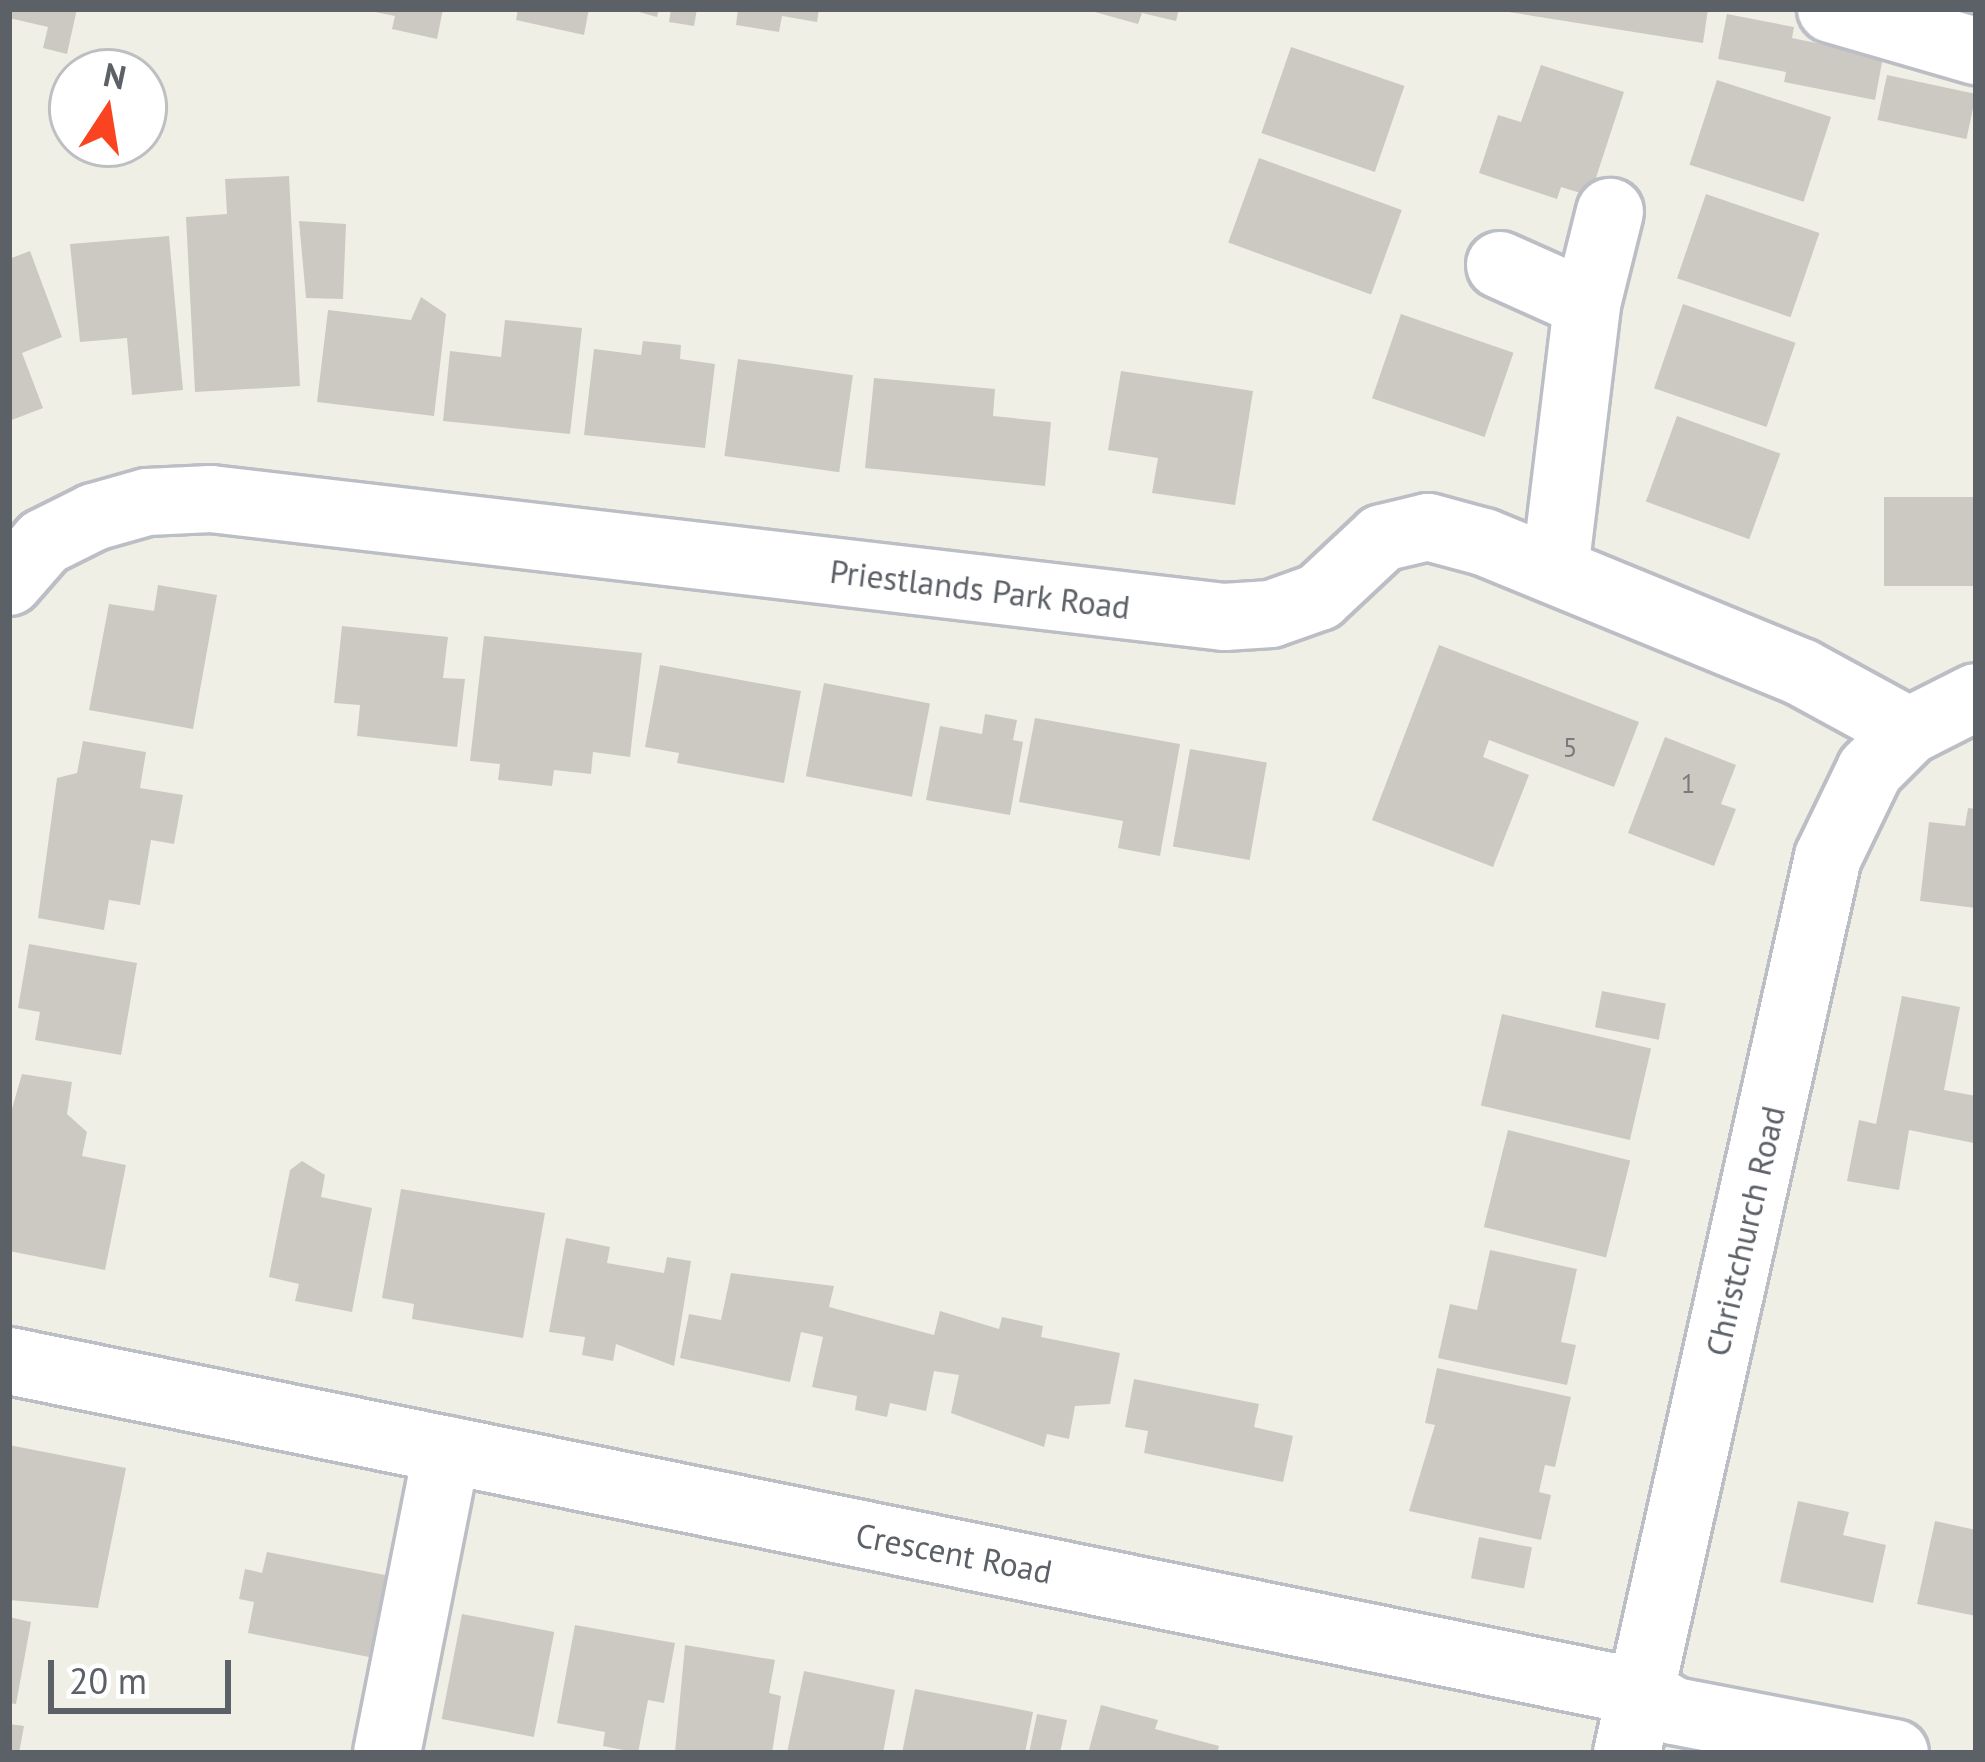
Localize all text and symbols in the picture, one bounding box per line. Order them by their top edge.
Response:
north arrow [48,48,168,168]
text: N [100,52,130,99]
street label: Priestlands Park Road [827,551,1133,627]
house number: 5 [1563,732,1577,764]
house number: 1 [1681,768,1695,800]
street label: Christchurch Road [1697,1102,1793,1360]
street label: Crescent Road [853,1515,1055,1591]
scale bar [54,1636,237,1710]
text: 20 m [69,1657,147,1704]

